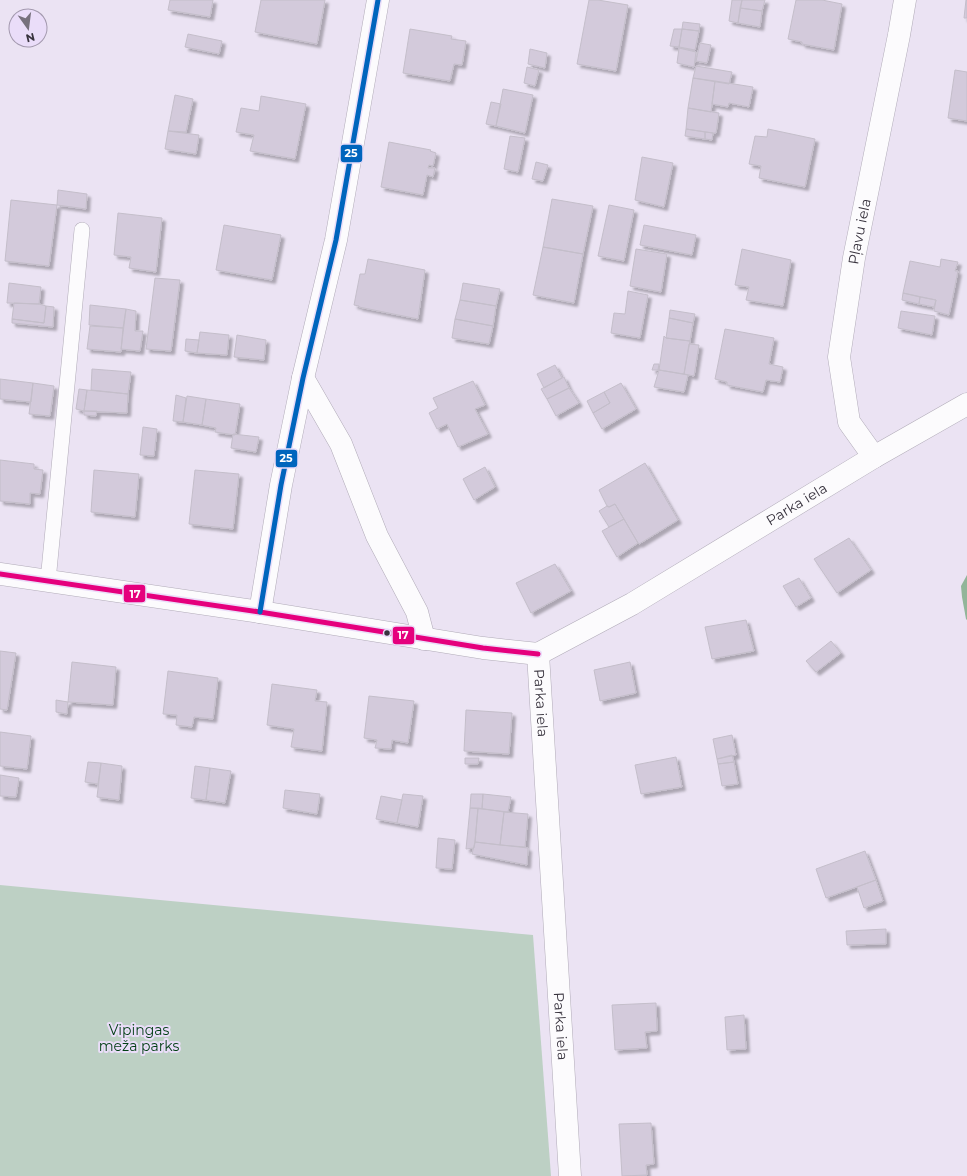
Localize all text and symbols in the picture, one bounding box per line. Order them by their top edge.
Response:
north arrow [8,8,48,48]
text: N [24,30,36,46]
line badge: 25 [340,144,363,163]
text: 25 [344,146,358,160]
street label: Pļavu iela [844,197,875,266]
line badge: 25 [275,449,298,468]
text: 25 [279,451,293,465]
street label: Parka iela [763,479,830,529]
line badge: 17 [123,584,146,603]
text: 17 [129,587,141,601]
line badge: 17 [392,626,415,645]
unlabelled marker [382,628,392,638]
text: 17 [397,628,409,642]
street label: Parka iela [530,668,552,737]
street label: Parka iela [550,992,572,1061]
park label: Vipingas meža parks [99,1021,179,1055]

